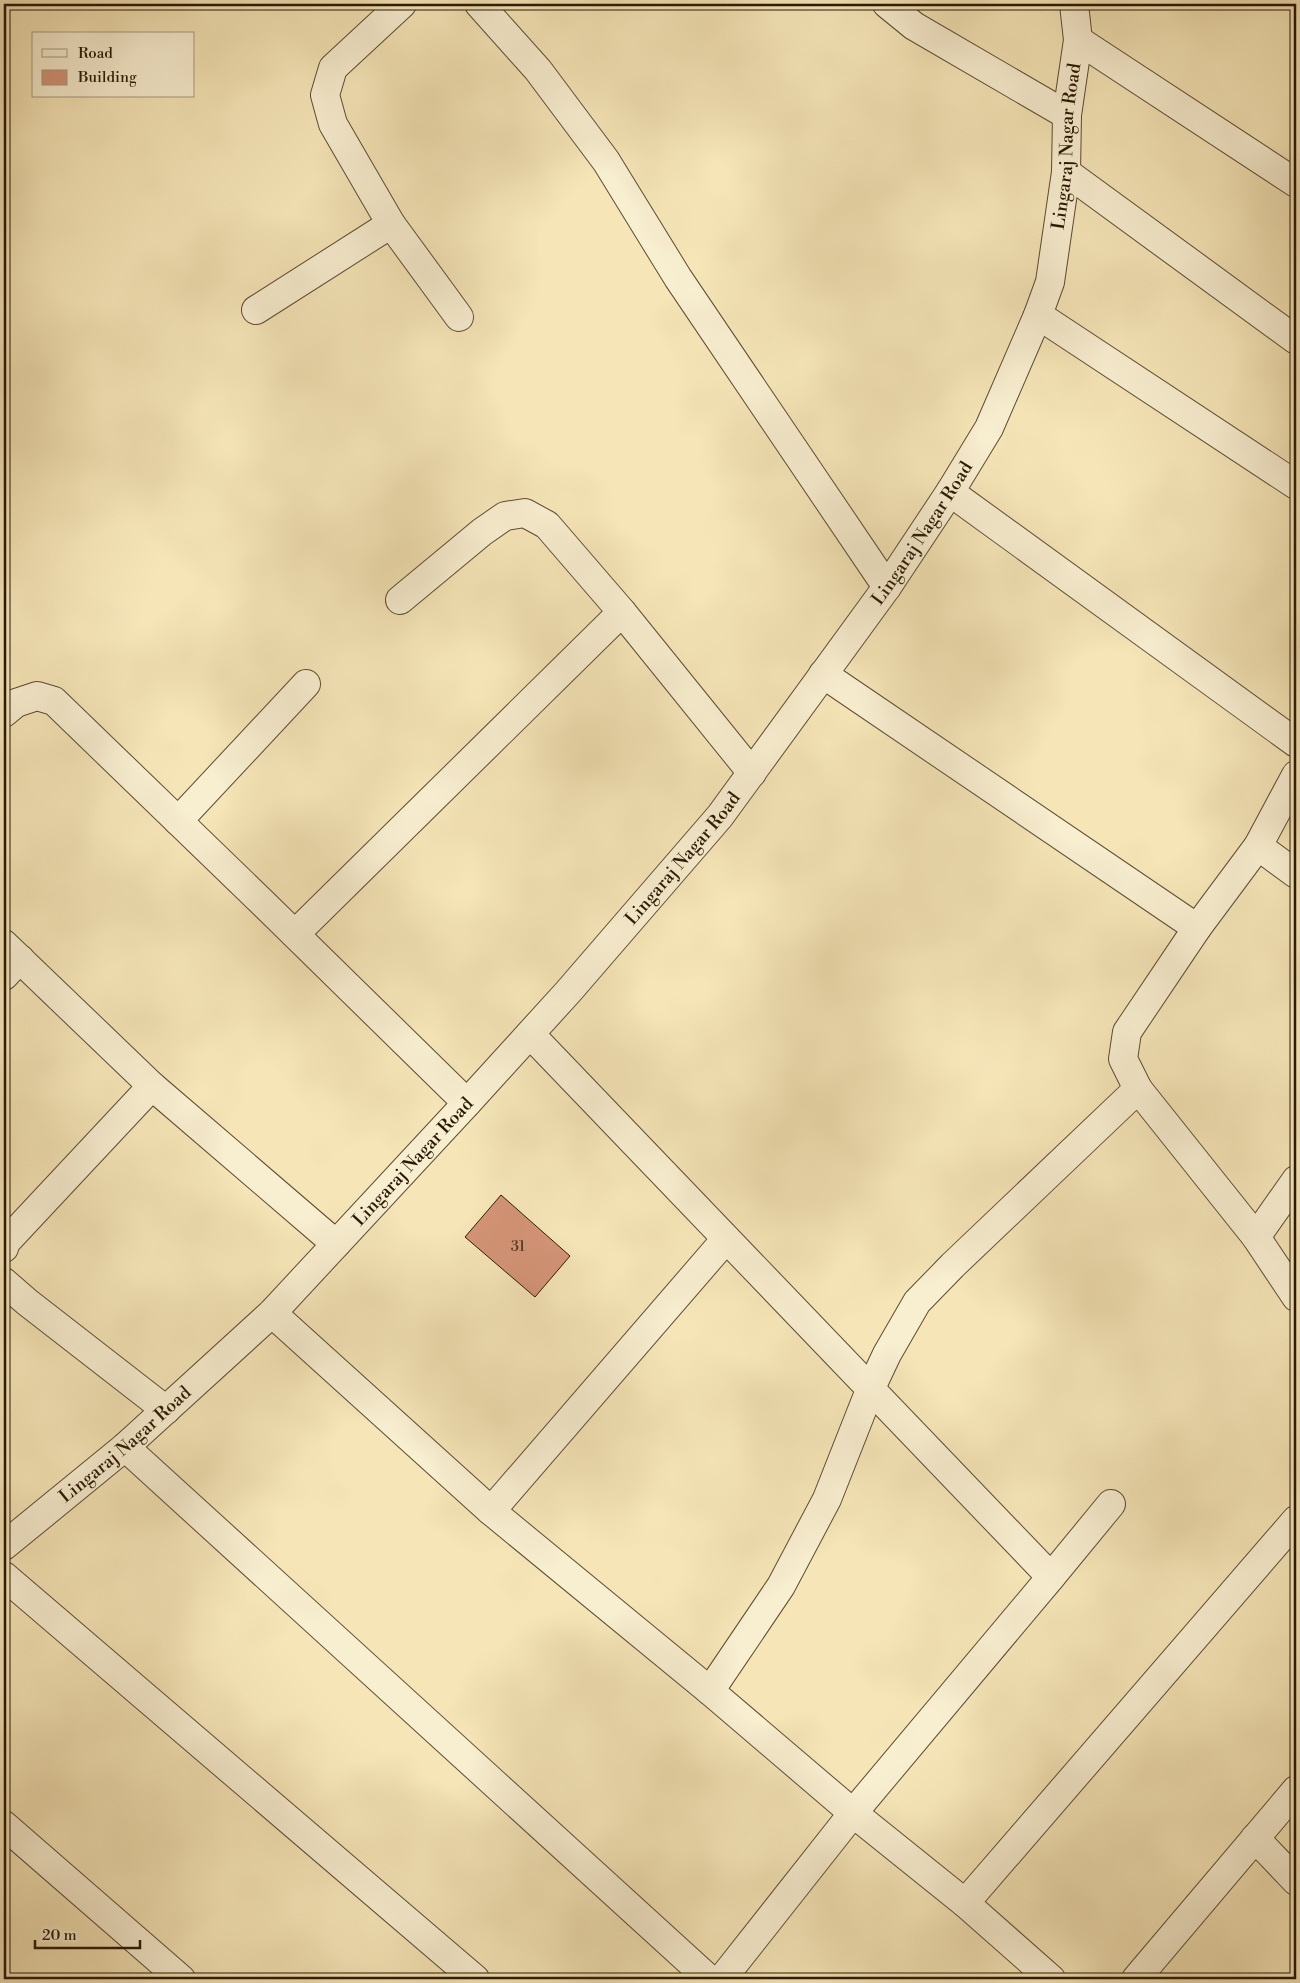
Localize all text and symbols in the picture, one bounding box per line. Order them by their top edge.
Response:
legend [32,32,195,98]
text: Road [78,44,113,63]
street label: Lingaraj Nagar Road [1047,61,1087,231]
text: Building [77,68,137,87]
street label: Lingaraj Nagar Road [867,457,978,610]
street label: Lingaraj Nagar Road [620,787,746,930]
street label: Lingaraj Nagar Road [348,1092,479,1231]
house number: 31 [511,1237,526,1256]
street label: Lingaraj Nagar Road [55,1381,197,1508]
scale bar [35,1918,140,1950]
text: 20 m [42,1926,77,1945]

